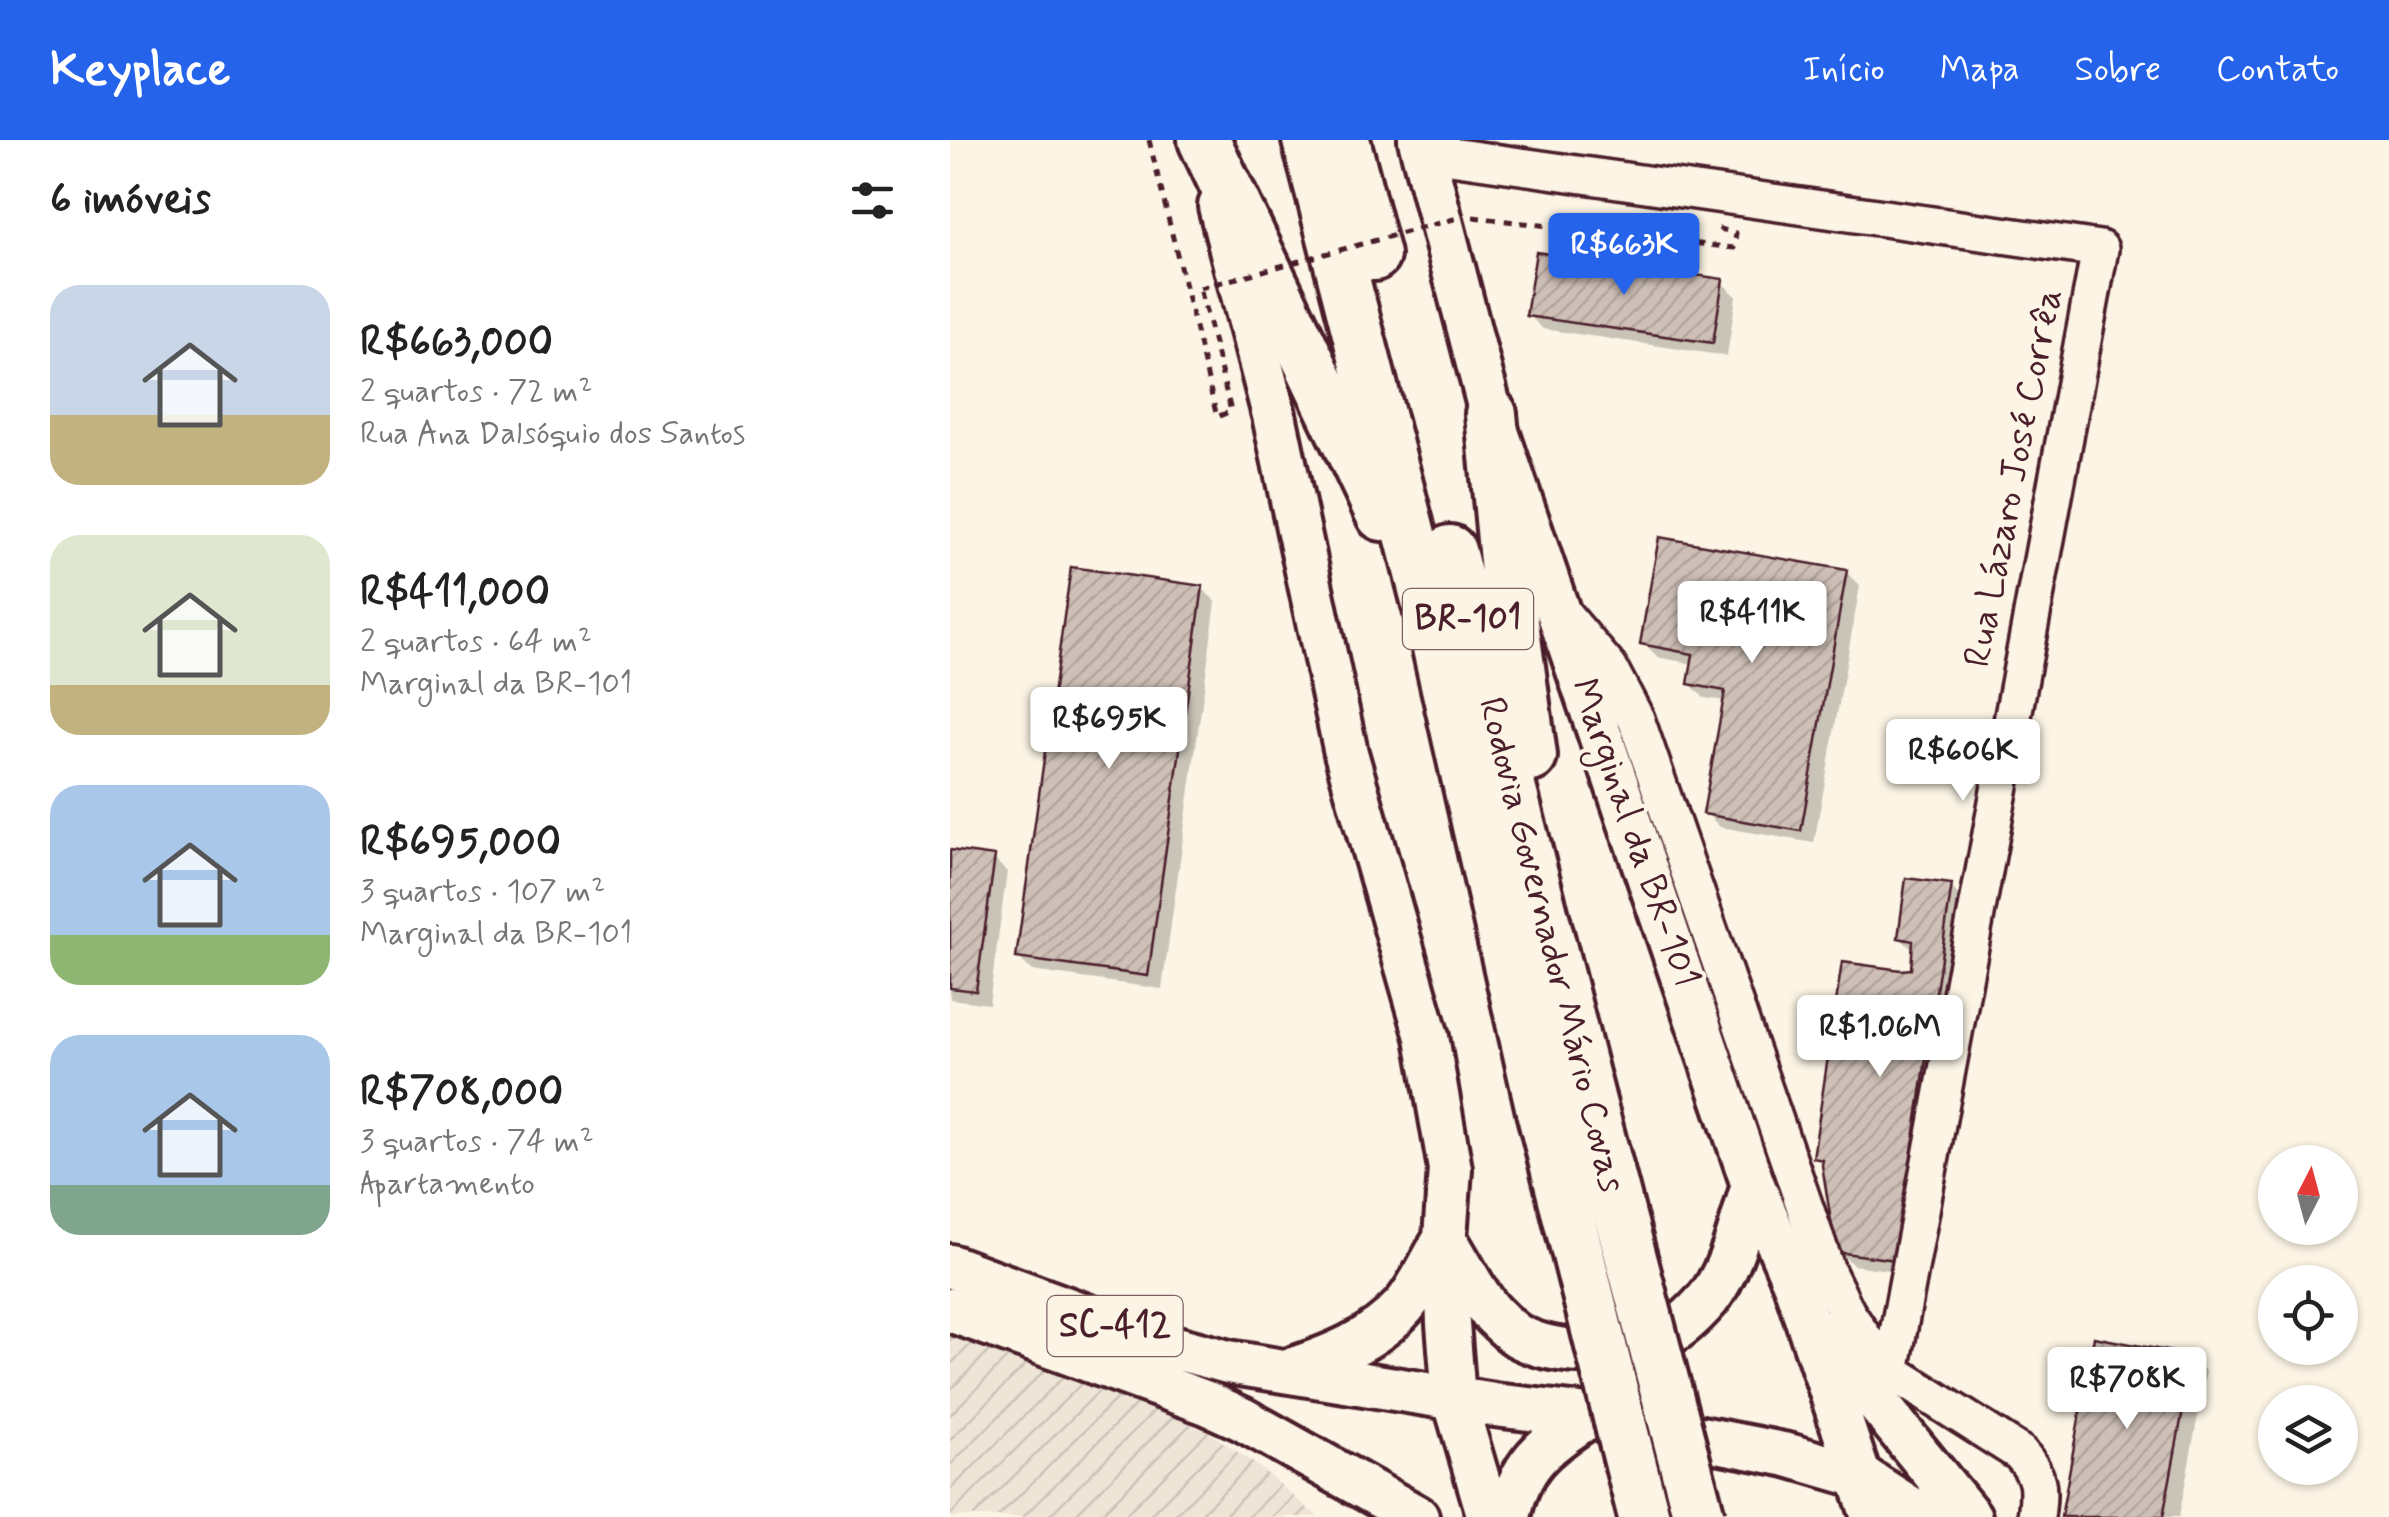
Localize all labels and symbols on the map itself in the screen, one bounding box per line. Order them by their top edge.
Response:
pin: R$663K [1543,213,1705,298]
street label: Rua Lázaro José Corrêa [1953,285,2075,671]
pin: R$411K [1671,581,1833,666]
road number: BR-101 [1403,589,1533,649]
street label: Marginal da BR-101 [1554,672,1710,995]
pin: R$695K [1028,687,1190,772]
street label: Rodovia Governador Mário Covas [1466,692,1636,1198]
pin: R$606K [1882,719,2044,804]
pin: R$1.06M [1788,995,1972,1080]
north arrow [2258,1145,2358,1245]
road number: SC-412 [1048,1296,1182,1356]
pin: R$708K [2046,1347,2208,1432]

